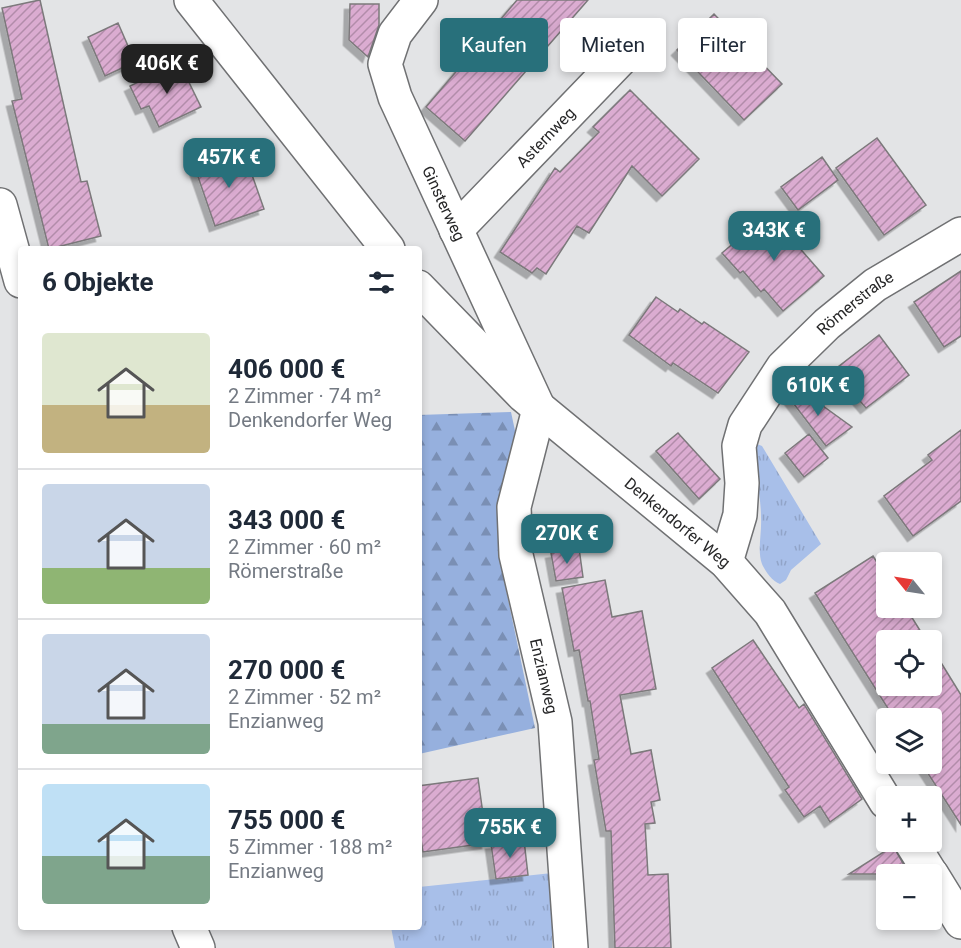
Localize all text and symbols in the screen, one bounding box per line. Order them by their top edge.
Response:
chip: Kaufen [440,18,548,72]
chip: Mieten [560,18,666,72]
chip: Filter [678,18,767,72]
pin: 406K € [118,44,216,95]
text: 406K € [135,51,199,75]
street label: Asternweg [513,103,579,171]
pin: 457K € [180,138,278,189]
text: 457K € [197,145,261,169]
street label: Ginsterweg [418,163,469,244]
pin: 343K € [725,211,823,262]
text: 343K € [742,218,806,242]
icon: filters [365,266,398,299]
text: 6 Objekte [42,267,153,297]
street label: Römerstraße [813,267,897,339]
text: 406 000 € [228,354,345,384]
icon: home [90,357,162,429]
pin: 610K € [769,366,867,417]
text: 610K € [786,373,850,397]
text: 2 Zimmer · 74 m² [228,384,381,408]
text: Denkendorfer Weg [228,408,392,432]
street label: Denkendorfer Weg [621,474,734,572]
text: 343 000 € [228,505,345,535]
icon: home [90,508,162,580]
pin: 270K € [518,514,616,565]
text: 270K € [535,521,599,545]
text: 2 Zimmer · 60 m² [228,535,381,559]
north arrow [876,552,942,618]
map controls [876,552,942,930]
text: Römerstraße [228,559,343,583]
button: locate [876,630,942,696]
street label: Enzianweg [526,637,562,716]
text: 270 000 € [228,655,345,685]
icon: home [90,658,162,730]
text: 2 Zimmer · 52 m² [228,685,381,709]
button: layers [876,708,942,774]
text: Enzianweg [228,709,324,733]
button: + [876,786,942,852]
text: 755 000 € [228,805,345,835]
icon: home [90,808,162,880]
pin: 755K € [461,808,559,859]
text: 755K € [478,815,542,839]
text: 5 Zimmer · 188 m² [228,835,392,859]
text: Enzianweg [228,859,324,883]
button: − [876,864,942,930]

